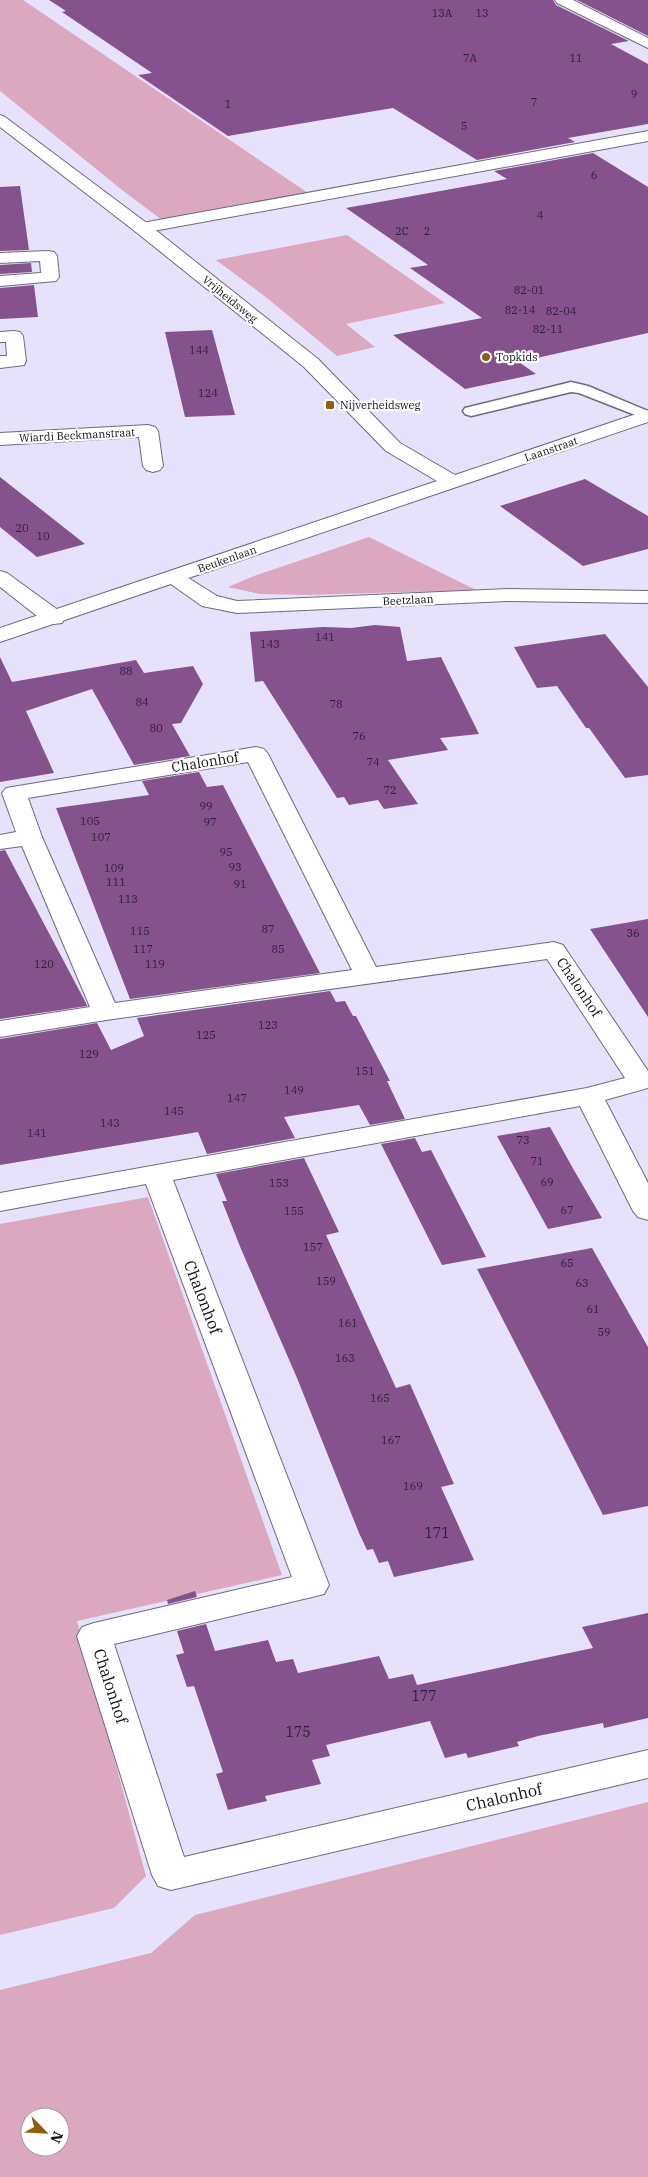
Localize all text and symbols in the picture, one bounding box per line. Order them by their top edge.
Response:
house number: 13A [432,6,453,20]
house number: 13 [475,6,489,20]
house number: 7A [463,51,478,65]
house number: 11 [569,51,583,65]
house number: 9 [631,87,637,101]
house number: 7 [531,95,537,109]
house number: 1 [225,97,231,111]
house number: 5 [461,119,467,133]
house number: 6 [591,168,597,182]
house number: 4 [537,208,544,222]
house number: 2C [395,224,409,238]
house number: 2 [424,224,430,238]
street label: Vrijheidsweg [200,272,260,326]
house number: 82-01 [514,283,544,297]
house number: 82-14 [505,303,536,317]
house number: 82-04 [546,304,577,318]
house number: 82-11 [533,322,563,336]
house number: 144 [189,343,209,357]
place label: Topkids [496,350,538,364]
marker: Topkids [480,351,492,363]
house number: 124 [198,386,218,400]
place label: Nijverheidsweg [340,398,420,412]
marker: Nijverheidsweg [324,399,336,411]
street label: Wiardi Beckmanstraat [19,425,136,445]
street label: Laanstraat [523,433,580,465]
house number: 20 [15,521,29,535]
house number: 10 [36,529,50,543]
street label: Beukenlaan [196,542,258,576]
street label: Beetzlaan [382,592,434,608]
house number: 141 [315,630,335,644]
house number: 143 [260,637,280,651]
house number: 88 [119,664,133,678]
house number: 84 [135,695,149,709]
house number: 78 [329,697,343,711]
house number: 80 [149,721,163,735]
house number: 76 [352,729,366,743]
street label: Chalonhof [170,748,241,776]
house number: 74 [366,755,380,769]
house number: 72 [383,783,397,797]
house number: 99 [199,799,213,813]
house number: 105 [80,814,100,828]
house number: 97 [203,815,217,829]
house number: 107 [91,830,111,844]
house number: 95 [219,845,233,859]
house number: 93 [228,860,242,874]
house number: 109 [104,861,124,875]
house number: 111 [106,875,126,889]
house number: 91 [233,877,247,891]
house number: 113 [118,892,138,906]
house number: 87 [261,922,275,936]
house number: 115 [130,924,150,938]
house number: 36 [626,926,640,940]
house number: 117 [133,942,153,956]
house number: 85 [271,942,285,956]
street label: Chalonhof [553,954,606,1021]
house number: 120 [34,957,54,971]
house number: 119 [145,957,165,971]
house number: 123 [258,1018,278,1032]
house number: 125 [196,1028,216,1042]
house number: 129 [79,1047,99,1061]
house number: 151 [355,1064,375,1078]
house number: 149 [284,1083,304,1097]
house number: 147 [227,1091,247,1105]
house number: 145 [164,1104,184,1118]
house number: 143 [100,1116,120,1130]
house number: 141 [27,1126,47,1140]
house number: 73 [516,1133,530,1147]
house number: 71 [530,1154,544,1168]
house number: 69 [540,1175,554,1189]
house number: 153 [269,1176,289,1190]
house number: 67 [560,1203,574,1217]
house number: 155 [284,1204,304,1218]
house number: 157 [303,1240,323,1254]
house number: 65 [560,1256,574,1270]
street label: Chalonhof [180,1257,227,1338]
house number: 159 [316,1274,336,1288]
house number: 63 [575,1276,589,1290]
house number: 61 [586,1302,600,1316]
house number: 161 [338,1316,358,1330]
house number: 59 [597,1325,611,1339]
house number: 163 [335,1351,355,1365]
house number: 165 [370,1391,390,1405]
house number: 167 [381,1433,401,1447]
house number: 169 [403,1479,423,1493]
house number: 171 [424,1524,450,1542]
street label: Chalonhof [90,1646,133,1727]
house number: 177 [411,1687,437,1705]
house number: 175 [285,1723,311,1741]
street label: Chalonhof [464,1778,546,1815]
north arrow [20,2107,70,2157]
text: N [46,2129,67,2146]

